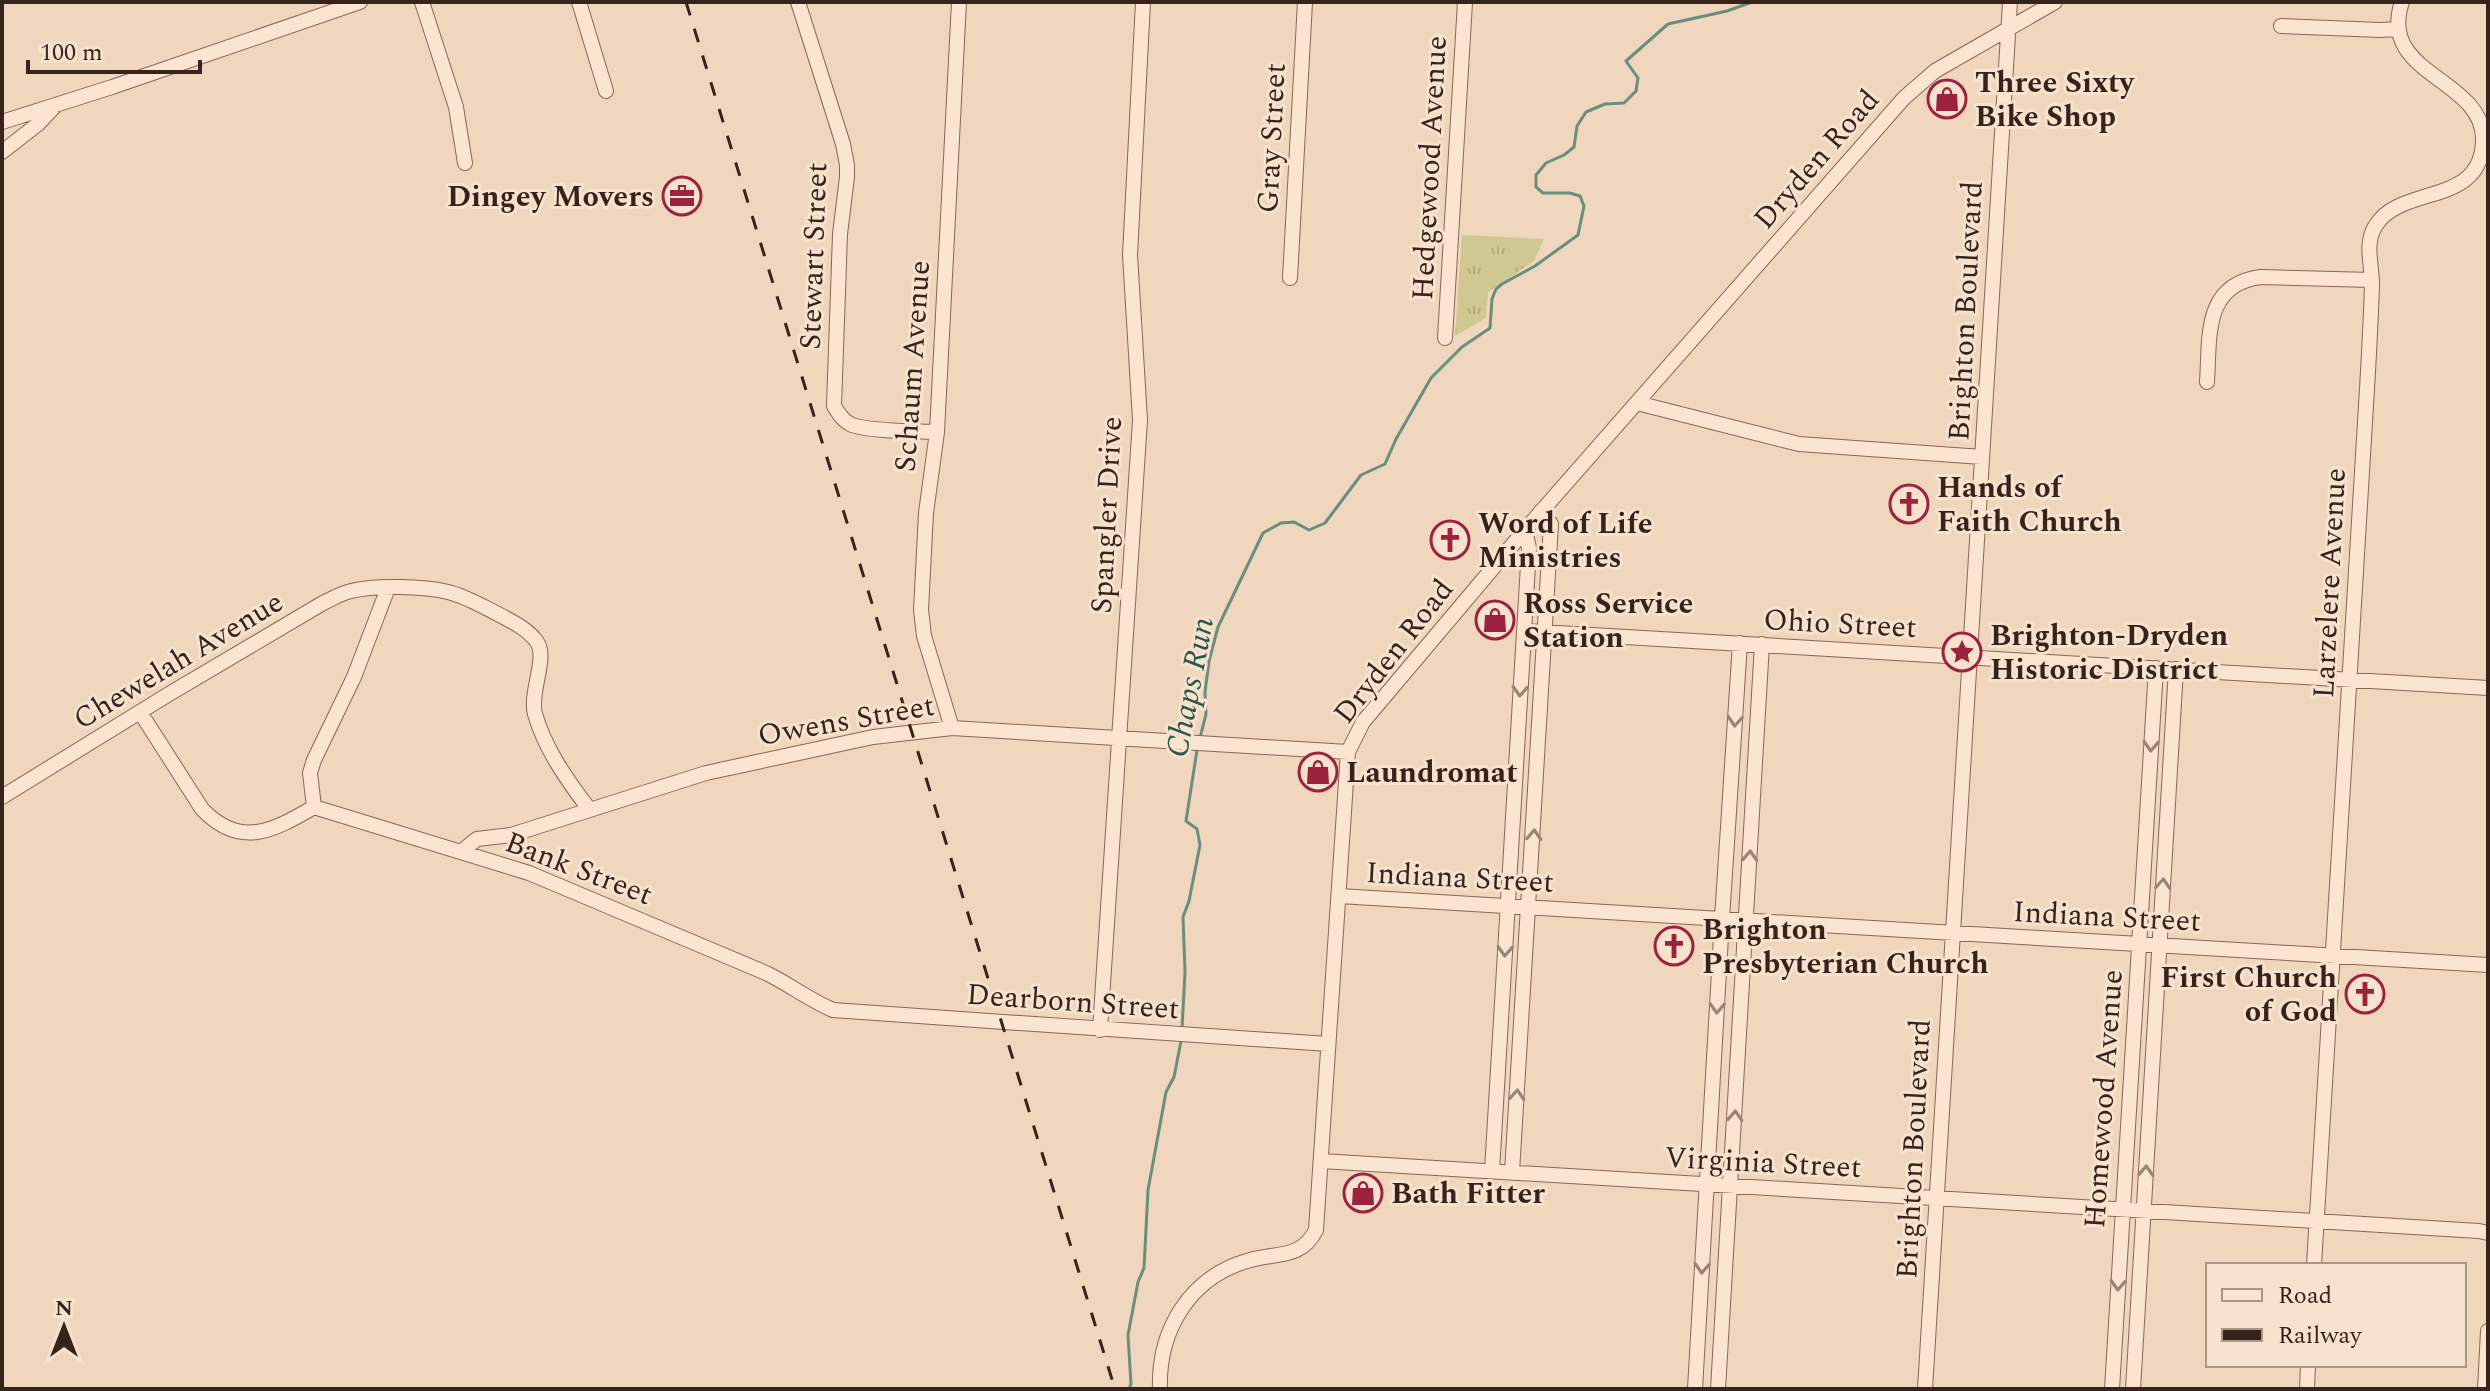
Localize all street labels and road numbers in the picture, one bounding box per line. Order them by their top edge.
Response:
street label: Hedgewood Avenue [1400,35,1460,301]
street label: Gray Street [1245,62,1299,214]
street label: Dryden Road [1743,79,1891,240]
street label: Stewart Street [788,162,840,350]
street label: Brighton Boulevard [1936,180,1996,442]
street label: Schaum Avenue [883,259,943,473]
street label: Spangler Drive [1079,415,1135,615]
street label: Larzelere Avenue [2301,467,2359,699]
street label: Dryden Road [1322,569,1465,734]
street label: Chewelah Avenue [65,580,292,742]
street label: Ohio Street [1762,597,1918,651]
street label: Owens Street [754,683,938,759]
street label: Bank Street [498,820,659,918]
street label: Indiana Street [1365,850,1555,906]
street label: Indiana Street [2012,889,2202,945]
street label: Homewood Avenue [2072,968,2136,1230]
street label: Dearborn Street [965,972,1181,1032]
street label: Brighton Boulevard [1884,1018,1944,1280]
street label: Virginia Street [1663,1135,1862,1191]

